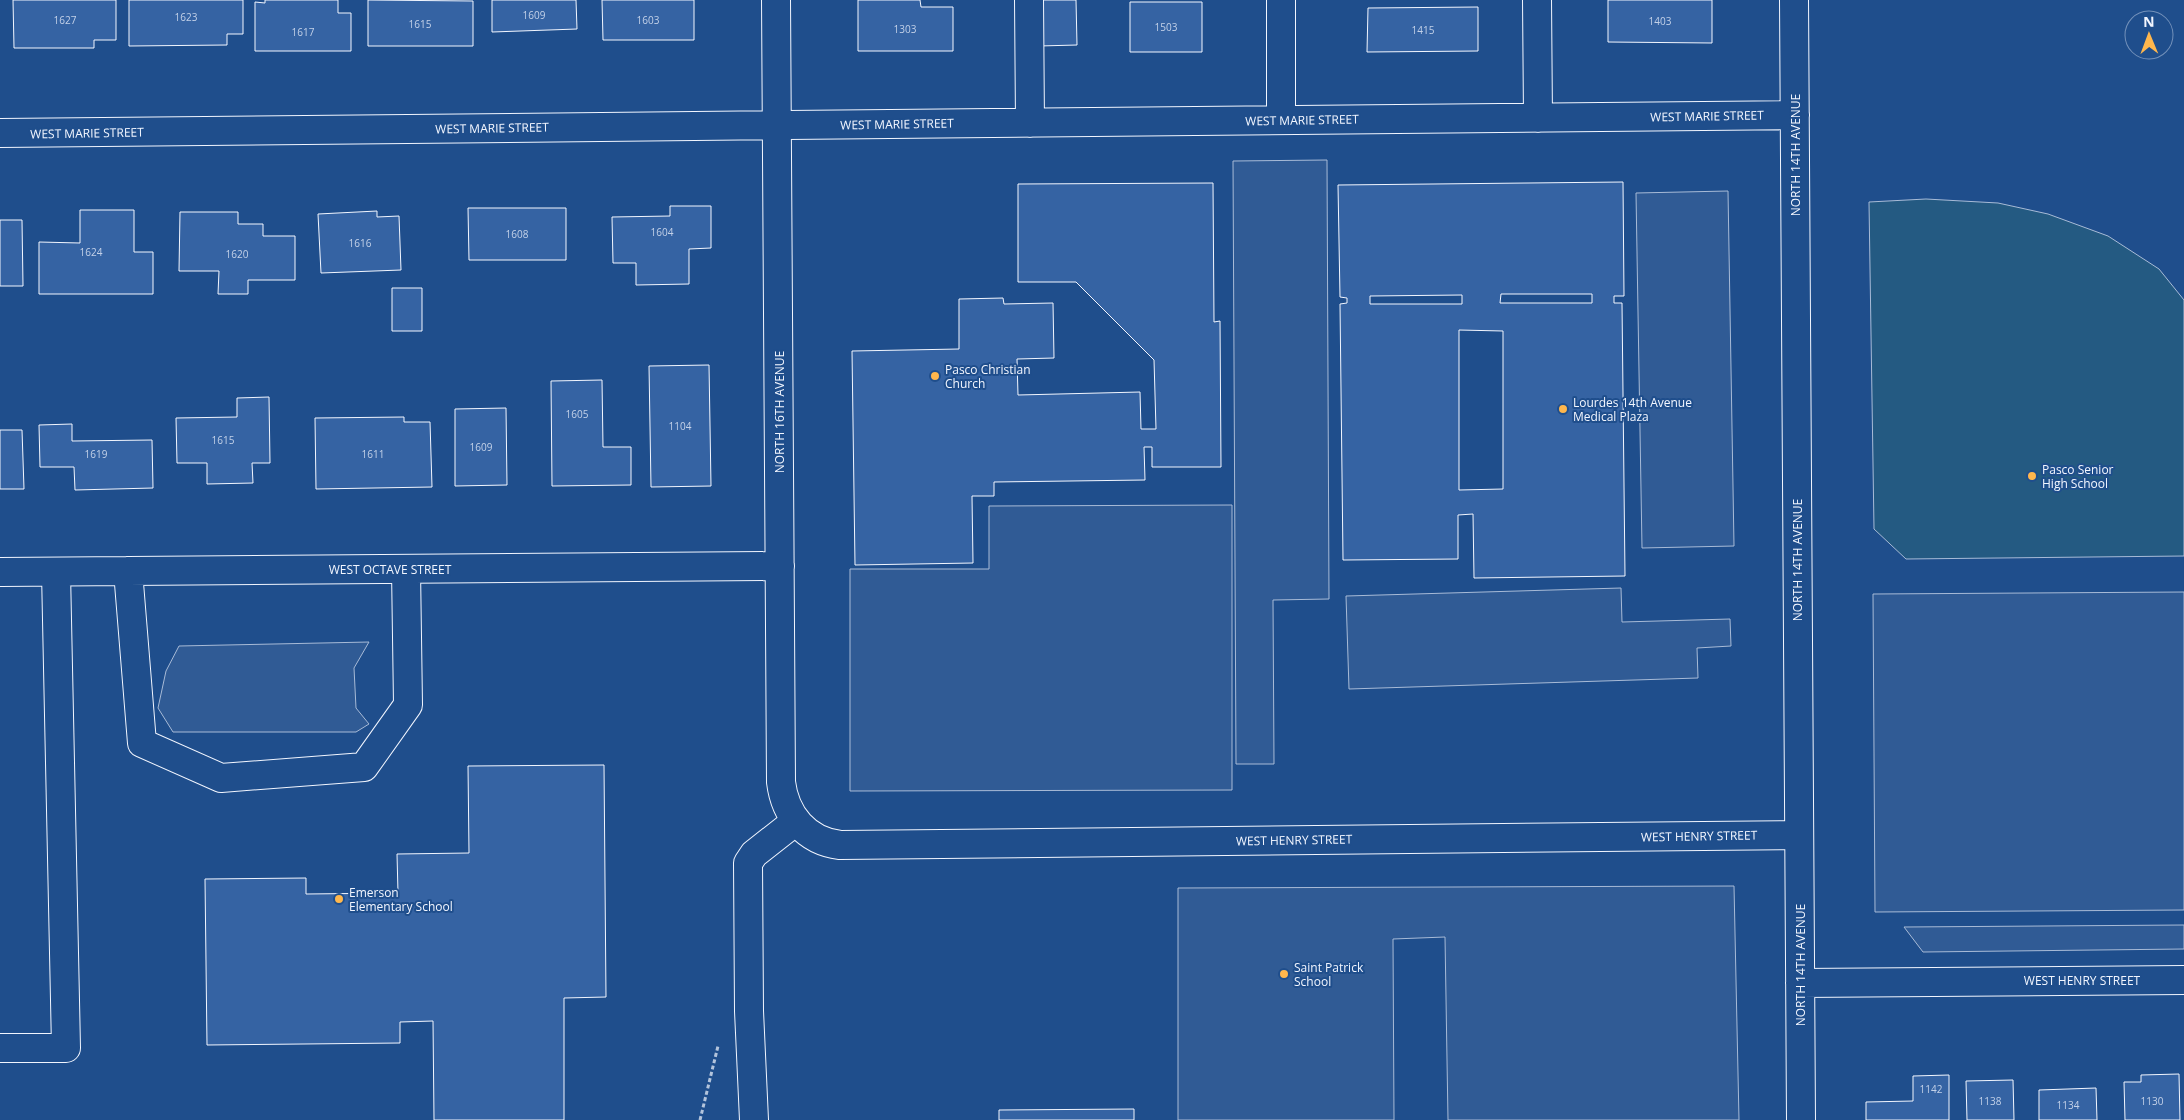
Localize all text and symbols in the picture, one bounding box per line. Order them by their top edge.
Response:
house number: 1609 [523,8,546,22]
house number: 1623 [175,10,198,24]
north arrow [2124,10,2174,60]
text: N [2143,12,2155,31]
house number: 1627 [54,13,77,27]
house number: 1603 [637,13,660,27]
house number: 1403 [1649,14,1672,28]
house number: 1615 [409,17,432,31]
house number: 1503 [1155,20,1178,34]
house number: 1303 [894,22,917,36]
house number: 1415 [1412,23,1435,37]
house number: 1617 [292,25,315,39]
street label: NORTH 14TH AVENUE [1787,94,1804,216]
street label: WEST MARIE STREET [1650,107,1764,125]
street label: WEST MARIE STREET [1245,111,1359,129]
street label: WEST MARIE STREET [840,115,954,133]
street label: WEST MARIE STREET [435,119,549,137]
street label: WEST MARIE STREET [30,124,144,142]
house number: 1604 [651,225,674,239]
house number: 1608 [506,227,529,241]
house number: 1616 [349,236,372,250]
house number: 1624 [80,245,103,259]
house number: 1620 [226,247,249,261]
street label: NORTH 16TH AVENUE [771,351,788,473]
place label: Pasco Christian Church [945,361,1031,392]
marker: Pasco Christian Church [929,370,941,382]
place label: Lourdes 14th Avenue Medical Plaza [1573,394,1692,425]
marker: Lourdes 14th Avenue Medical Plaza [1557,403,1569,415]
house number: 1605 [566,407,589,421]
house number: 1104 [669,419,692,433]
house number: 1615 [212,433,235,447]
house number: 1609 [470,440,493,454]
house number: 1619 [85,447,108,461]
house number: 1611 [362,447,384,461]
place label: Pasco Senior High School [2042,461,2114,492]
marker: Pasco Senior High School [2026,470,2038,482]
street label: NORTH 14TH AVENUE [1789,499,1806,621]
street label: WEST OCTAVE STREET [329,561,452,578]
street label: WEST HENRY STREET [1641,826,1758,846]
street label: WEST HENRY STREET [1236,830,1353,850]
place label: Emerson Elementary School [349,884,453,915]
marker: Emerson Elementary School [333,893,345,905]
street label: NORTH 14TH AVENUE [1792,904,1809,1026]
place label: Saint Patrick School [1294,959,1364,990]
marker: Saint Patrick School [1278,968,1290,980]
street label: WEST HENRY STREET [2024,972,2141,989]
house number: 1142 [1920,1082,1943,1096]
house number: 1138 [1979,1094,2002,1108]
house number: 1130 [2141,1094,2164,1108]
house number: 1134 [2057,1098,2080,1112]

